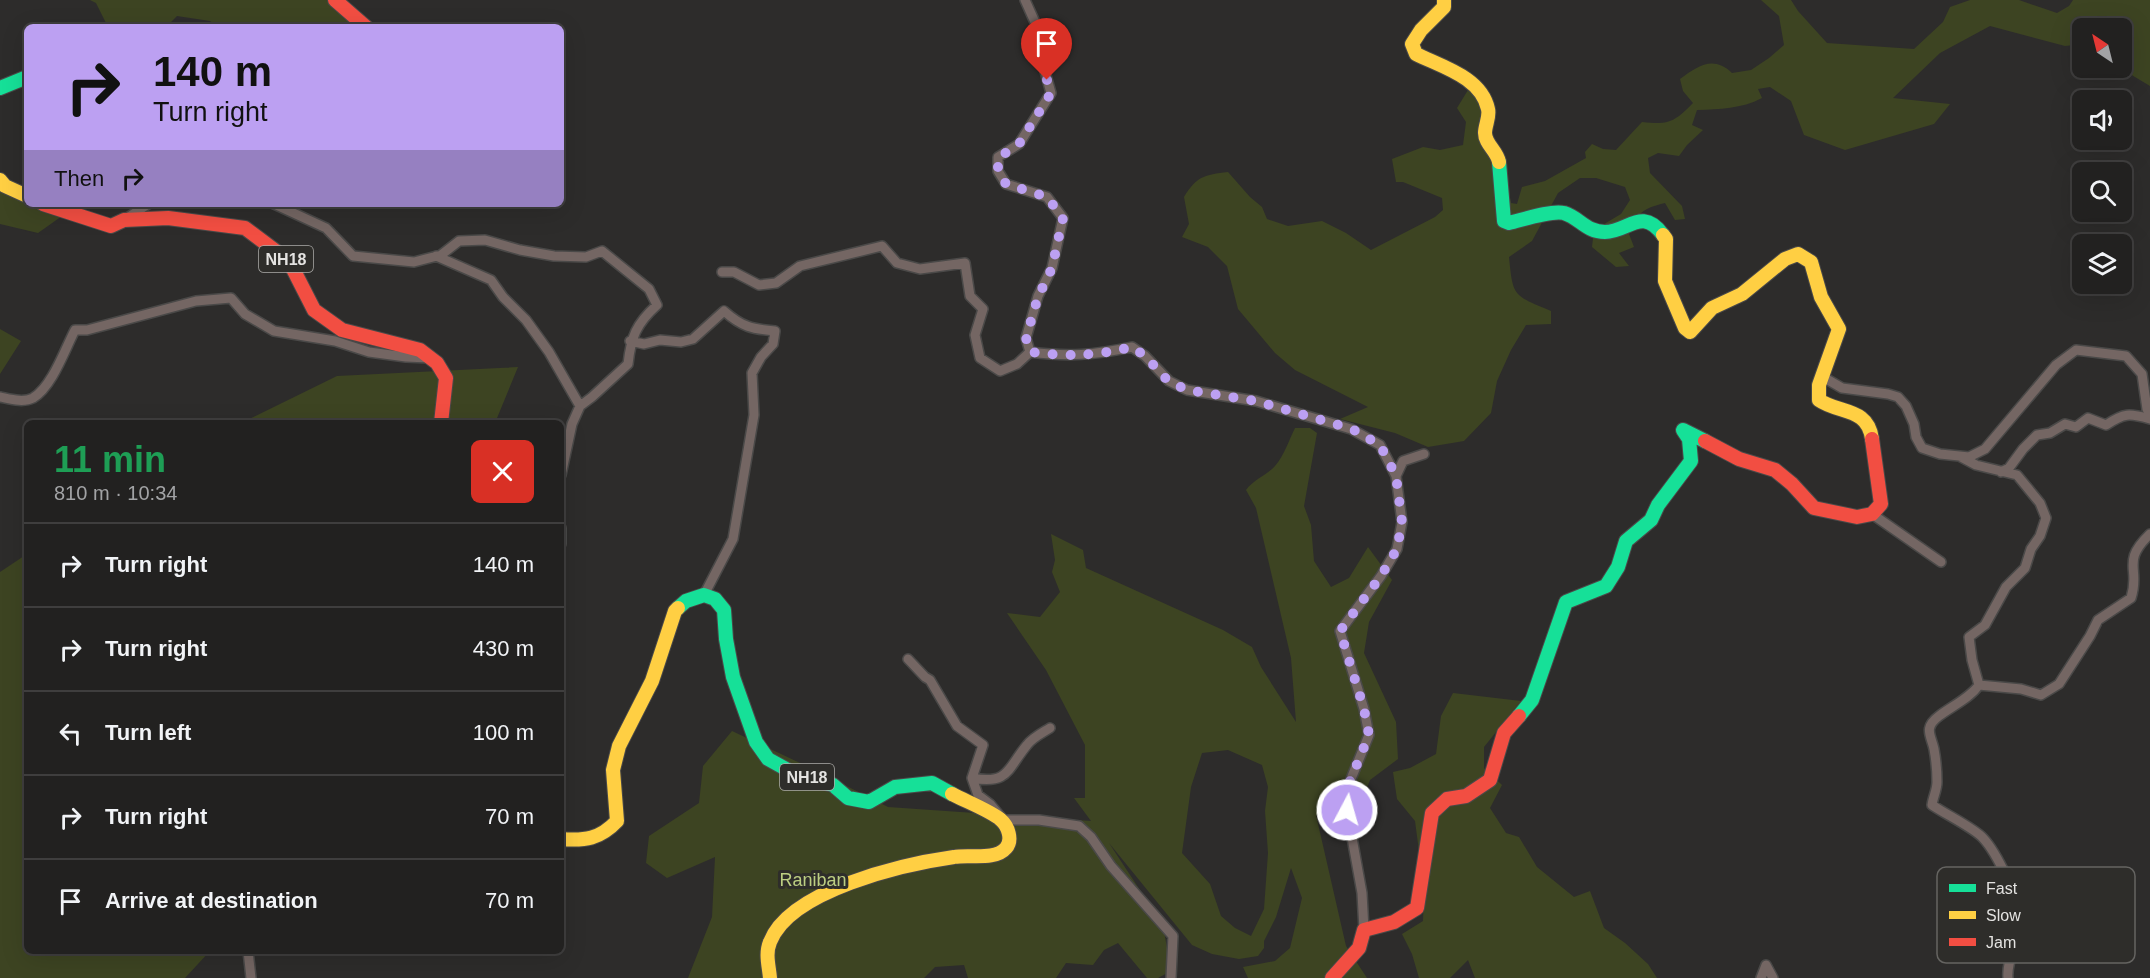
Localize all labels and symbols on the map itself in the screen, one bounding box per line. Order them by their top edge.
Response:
pin [1021,18,1072,80]
north arrow [2072,18,2132,78]
road number: NH18 [259,246,313,272]
road number: NH18 [780,764,834,790]
position arrow [1315,778,1379,842]
legend [1937,867,2135,963]
park label: Raniban [779,870,847,890]
text: Fast [1986,880,2018,897]
text: Slow [1986,907,2021,924]
text: Jam [1986,934,2016,951]

